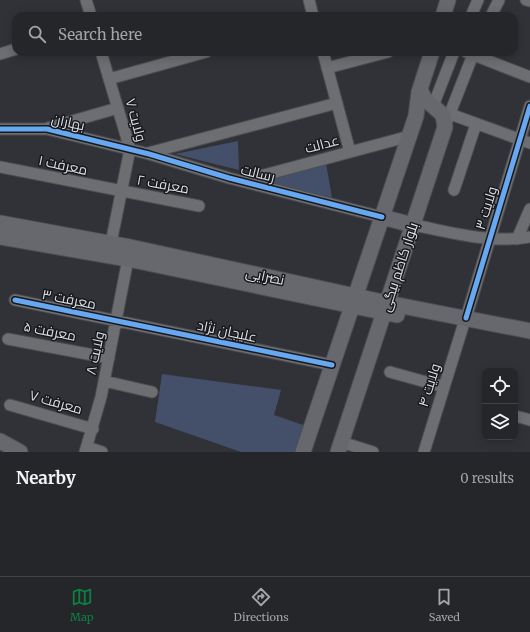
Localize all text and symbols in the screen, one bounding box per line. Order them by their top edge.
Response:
search box [12,12,518,56]
icon: search [26,23,48,45]
text: Search here [58,25,142,44]
street label: ولایت ۷ [122,96,150,144]
street label: بهاران [50,110,86,134]
street label: عدالت [303,131,341,157]
street label: معرفت ۱ [37,151,89,179]
street label: رسالت [239,160,277,186]
street label: معرفت ۲ [135,171,191,197]
street label: ولایت ۳ [471,184,501,232]
street label: بلوار کاظم بیگی [376,220,423,314]
street label: نصرایی [244,263,286,289]
street label: معرفت ۳ [40,285,98,313]
street label: علیجان نژاد [196,316,258,346]
street label: معرفت ۵ [22,317,78,345]
street label: ولایت ۸ [82,330,108,376]
street label: ولایت ۴ [414,361,444,409]
map controls [482,368,518,440]
button: locate [482,368,518,404]
street label: معرفت ۷ [28,386,84,418]
button: layers [482,404,518,440]
text: Nearby [16,467,76,489]
text: 0 results [460,470,514,487]
tab: Map [70,586,94,624]
tab: Directions [234,586,289,624]
tab: Saved [429,586,460,624]

